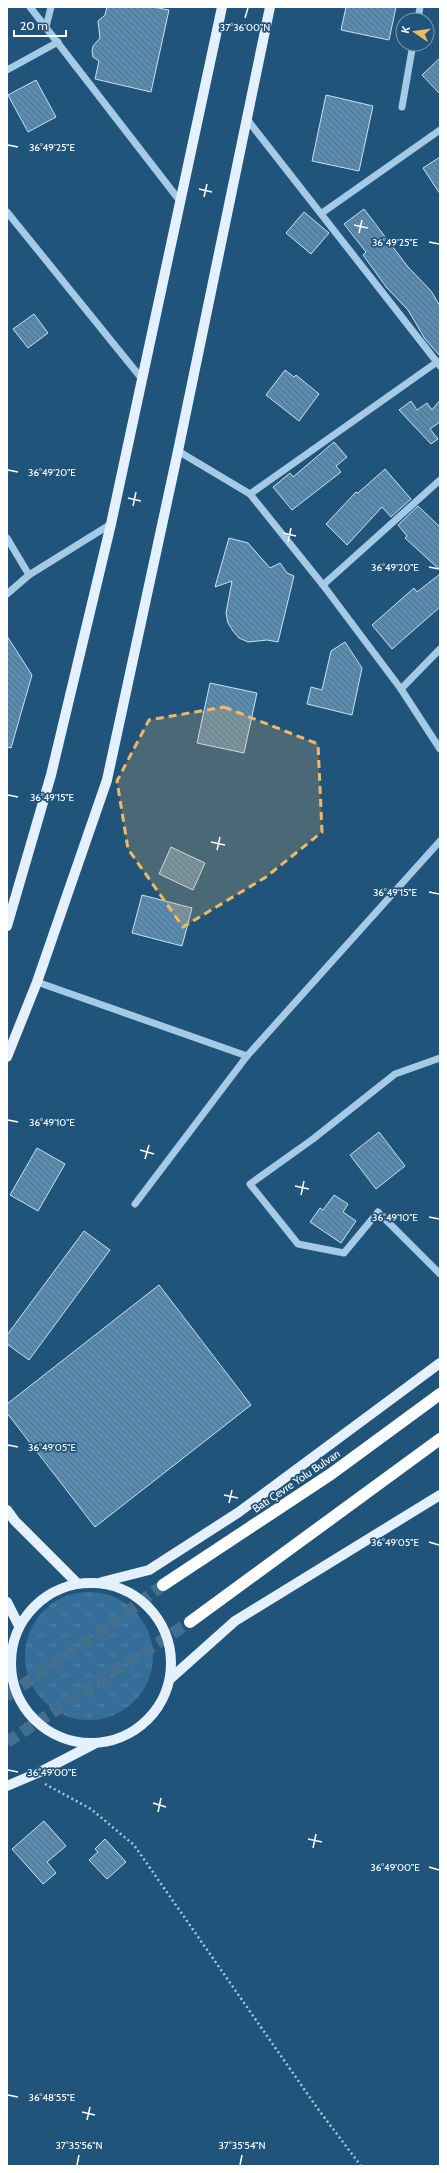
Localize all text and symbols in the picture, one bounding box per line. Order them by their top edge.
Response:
scale bar [14,12,66,38]
north arrow [395,12,435,52]
text: 20 m [20,18,48,33]
text: 37°36'00"N [220,21,270,34]
text: K [398,25,413,35]
text: 36°49'25"E [29,141,76,154]
text: 36°49'25"E [372,236,419,249]
text: 36°49'20"E [28,466,76,479]
text: 36°49'20"E [371,561,419,574]
text: 36°49'15"E [30,791,75,804]
text: 36°49'15"E [373,886,418,899]
text: 36°49'10"E [29,1116,75,1129]
text: 36°49'10"E [372,1211,418,1224]
text: 36°49'05"E [28,1441,76,1454]
street label: Batı Çevre Yolu Bulvarı [250,1446,342,1516]
text: 36°49'05"E [371,1536,419,1549]
text: 36°49'00"E [27,1766,77,1779]
text: 36°49'00"E [370,1861,420,1874]
text: 36°48'55"E [29,2091,76,2104]
text: 37°35'56"N [55,2139,103,2152]
text: 37°35'54"N [218,2139,266,2152]

